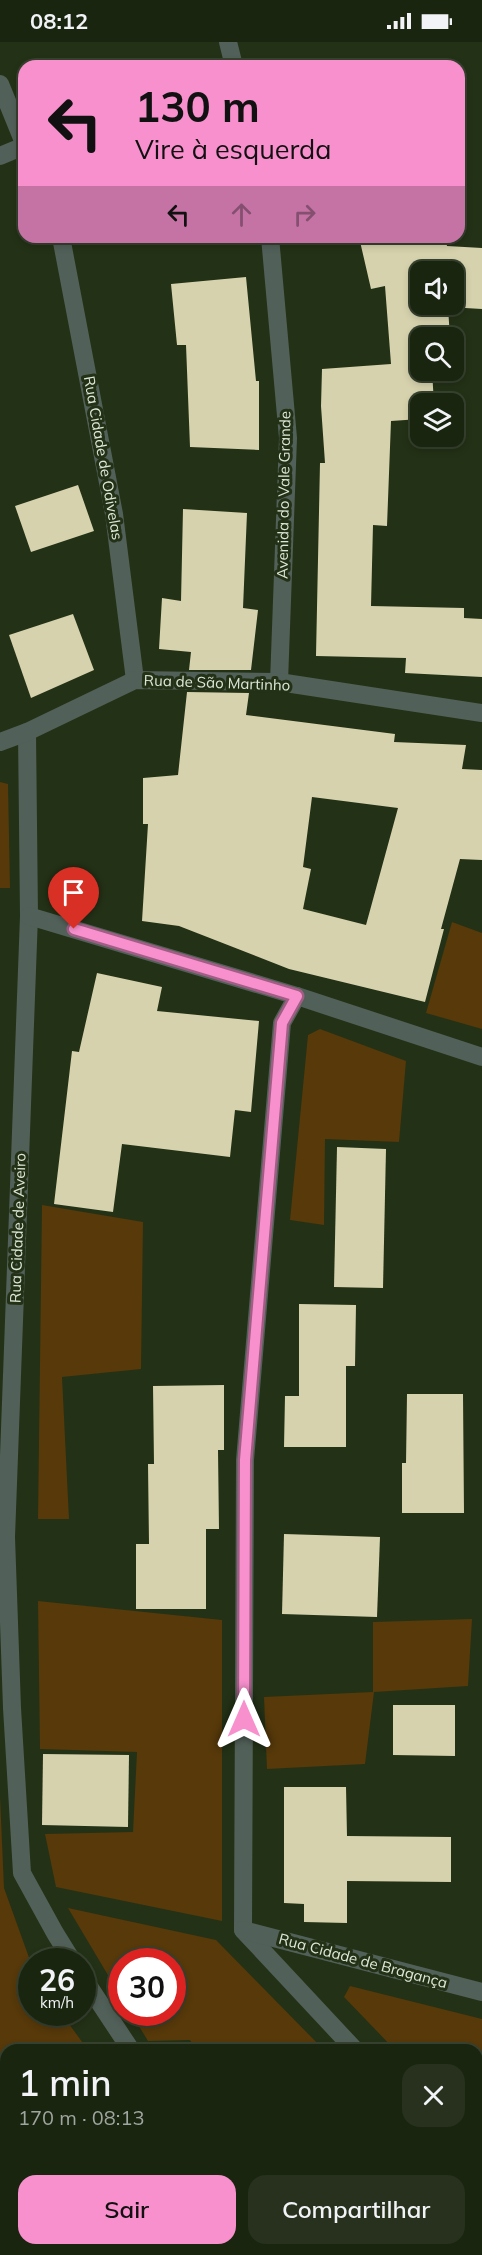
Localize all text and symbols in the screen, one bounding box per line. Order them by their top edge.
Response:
text: 08:12 [30,7,88,35]
text: 130 m [135,80,260,133]
icon: left [36,84,114,162]
text: Vire à esquerda [135,132,331,166]
icon: left [162,198,195,231]
icon: ahead [225,198,258,231]
icon: right [288,198,321,231]
map controls [410,261,464,447]
button: sound [410,261,464,315]
button: search [410,327,464,381]
street label: Rua Cidade de Odivelas [80,374,127,541]
button: layers [410,393,464,447]
street label: Avenida do Vale Grande [273,411,294,579]
street label: Rua de São Martinho [143,670,291,695]
pin [48,867,99,929]
icon: arrive [57,876,90,909]
street label: Rua Cidade de Aveiro [5,1153,30,1303]
position arrow [212,1687,276,1751]
street label: Rua Cidade de Bragança [277,1929,449,1992]
speed limit sign: 30 [108,1948,186,2026]
text: 26 [39,1961,75,1999]
text: km/h [40,1993,74,2012]
text: 1 min [18,2060,112,2105]
button: close [402,2064,465,2127]
text: 170 m · 08:13 [18,2105,144,2130]
button: Sair [18,2175,236,2244]
button: Compartilhar [248,2175,465,2244]

